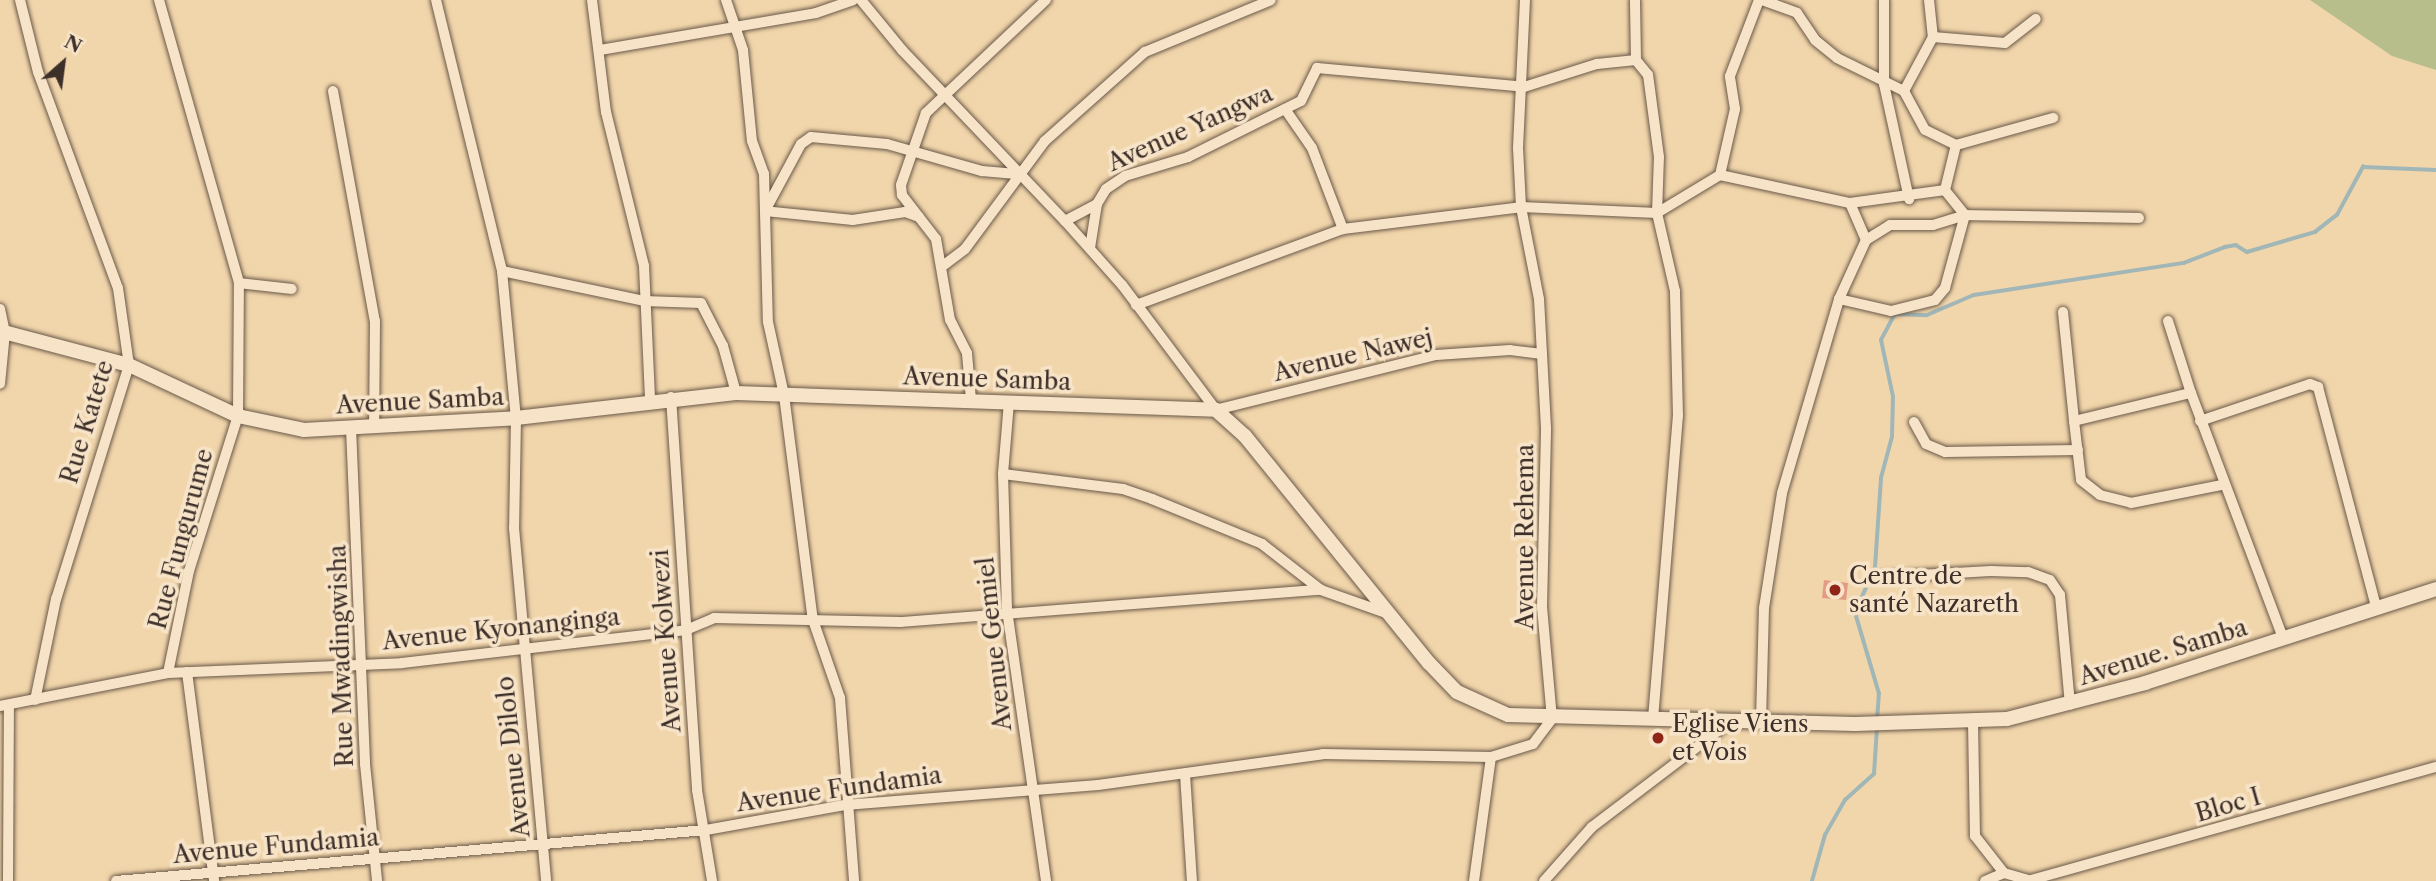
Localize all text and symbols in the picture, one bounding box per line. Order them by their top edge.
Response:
north arrow [28,28,98,98]
text: N [60,30,86,58]
street label: Avenue Yangwa [1103,79,1277,177]
street label: Avenue Nawej [1271,323,1435,387]
street label: Rue Katete [55,357,119,487]
street label: Avenue Samba [902,362,1072,396]
street label: Avenue Samba [335,382,505,420]
street label: Avenue Rehema [1511,444,1539,630]
street label: Rue Fungurume [143,446,219,632]
street label: Rue Mwadingwisha [323,544,359,768]
street label: Avenue Kolwezi [645,548,687,734]
street label: Avenue Gemiel [971,556,1017,732]
place label: Centre de santé Nazareth [1849,562,2019,618]
marker: Centre de santé Nazareth [1827,582,1843,598]
street label: Avenue Kyonanginga [381,602,621,656]
street label: Avenue. Samba [2075,613,2251,691]
street label: Avenue Dilolo [490,675,536,839]
place label: Eglise Viens et Vois [1672,710,1809,766]
marker: Eglise Viens et Vois [1650,730,1666,746]
street label: Avenue Fundamia [735,760,943,818]
street label: Bloc I [2192,782,2264,828]
street label: Avenue Fundamia [172,823,380,869]

